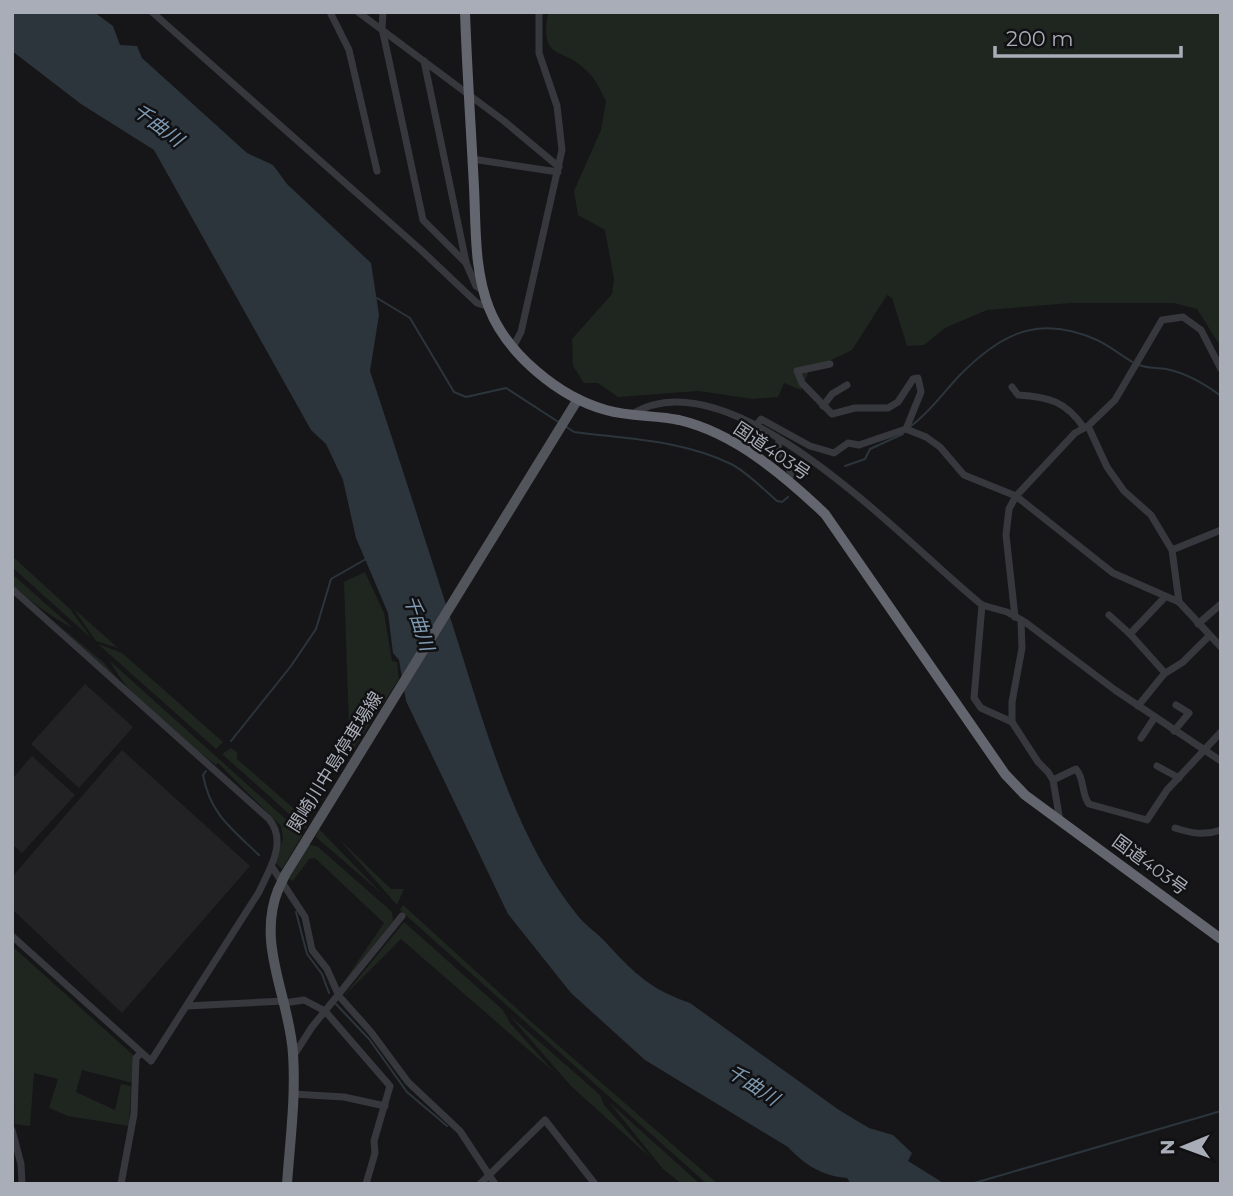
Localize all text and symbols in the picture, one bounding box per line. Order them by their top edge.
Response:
scale bar [995,14,1180,58]
text: 200 m [1006,26,1073,51]
water label: 千曲川 [128,99,189,153]
street label: 国道403号 [729,417,815,485]
water label: 千曲川 [399,592,439,656]
street label: 関崎川中島停車場線 [283,687,387,837]
street label: 国道403号 [1108,830,1192,900]
water label: 千曲川 [723,1060,785,1111]
north arrow [1149,1112,1219,1182]
text: N [1156,1139,1179,1155]

